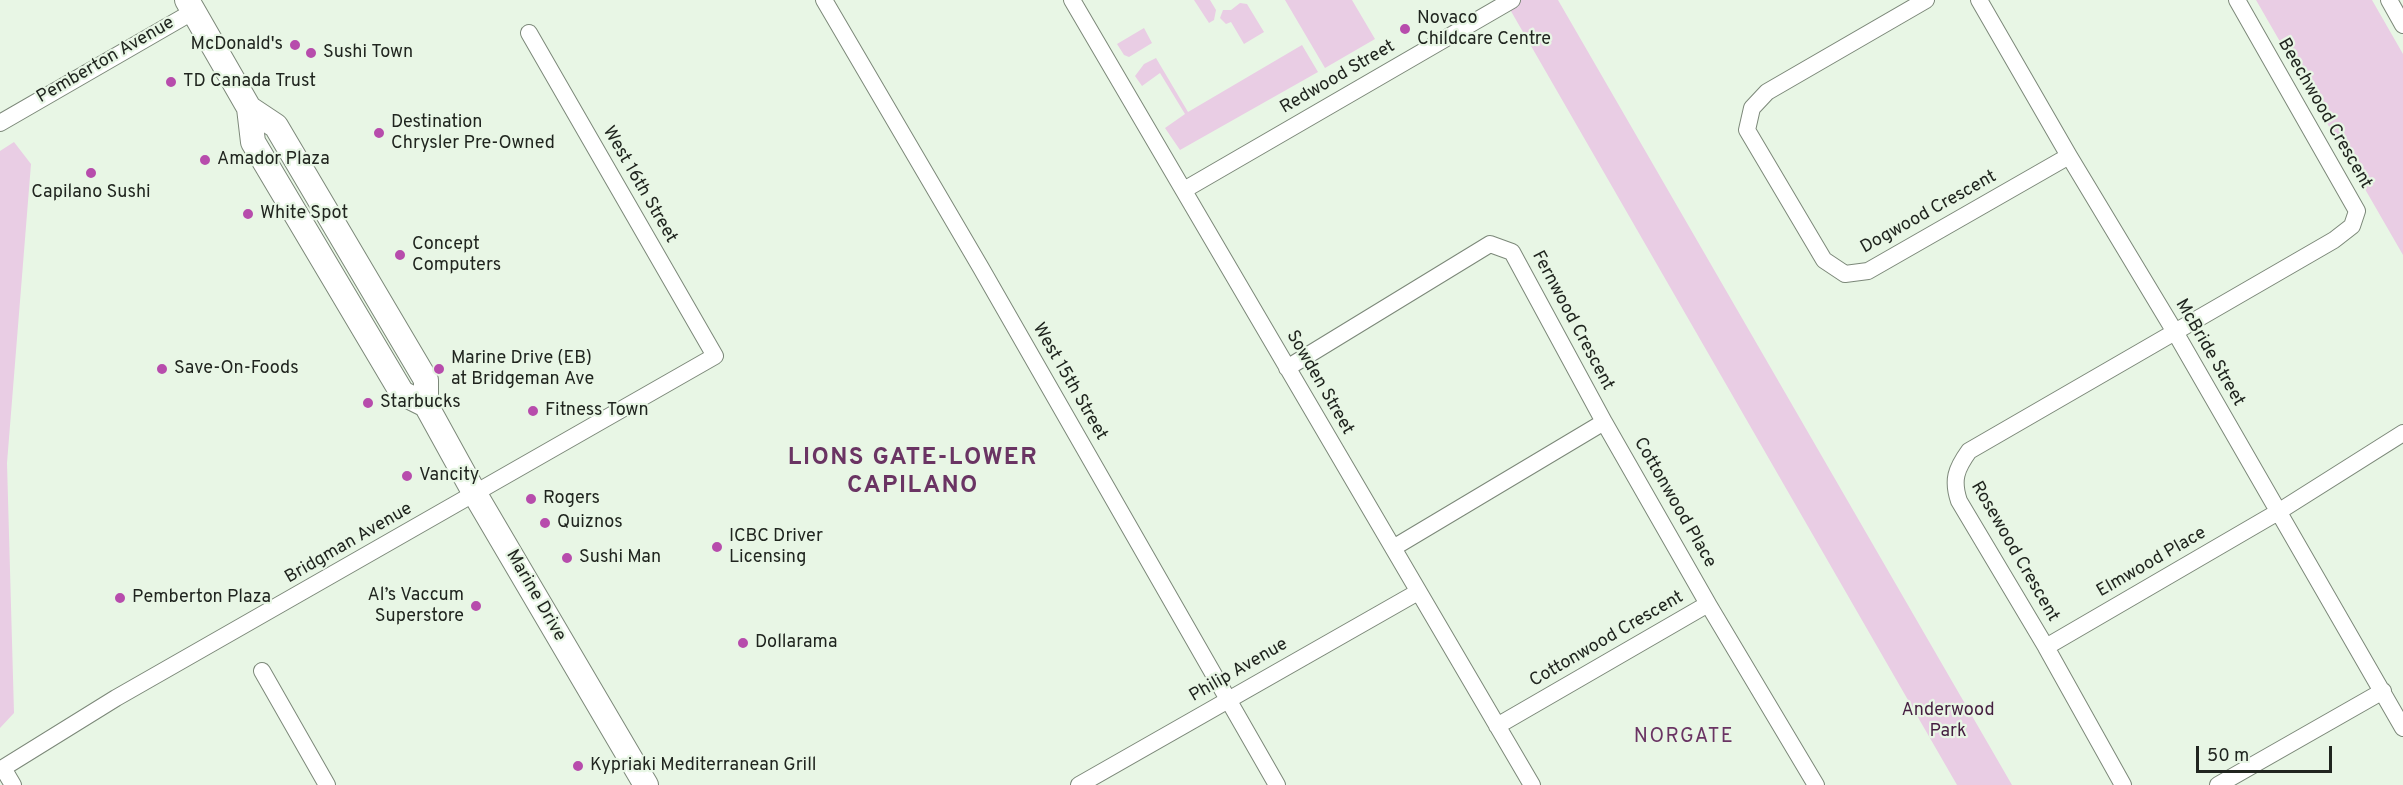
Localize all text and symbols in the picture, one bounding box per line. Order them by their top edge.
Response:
place label: Novaco Childcare Centre [1417,8,1551,50]
street label: Pemberton Avenue [33,13,179,109]
marker: Novaco Childcare Centre [1398,22,1412,36]
place label: McDonald's [191,34,283,56]
street label: Beechwood Crescent [2272,35,2376,193]
street label: Redwood Street [1277,36,1399,120]
marker: McDonald's [288,38,302,52]
place label: Sushi Town [323,42,413,64]
marker: Sushi Town [304,46,318,60]
place label: TD Canada Trust [183,71,316,93]
marker: TD Canada Trust [164,75,178,89]
place label: Destination Chrysler Pre-Owned [391,112,555,154]
street label: West 16th Street [597,123,681,247]
marker: Destination Chrysler Pre-Owned [372,126,386,140]
place label: Amador Plaza [217,149,330,171]
marker: Amador Plaza [198,153,212,167]
marker: Capilano Sushi [84,166,98,180]
street label: Dogwood Crescent [1857,167,2001,259]
place label: Capilano Sushi [31,182,151,204]
place label: White Spot [260,203,348,225]
marker: White Spot [241,207,255,221]
place label: Concept Computers [412,234,501,276]
marker: Concept Computers [393,248,407,262]
street label: Fernwood Crescent [1526,248,1618,394]
street label: McBride Street [2170,295,2248,411]
street label: West 15th Street [1027,320,1111,444]
street label: Sowden Street [1280,327,1358,439]
place label: Marine Drive (EB) at Bridgeman Ave [451,348,594,391]
place label: Save-On-Foods [174,358,299,380]
marker: Save-On-Foods [155,362,169,376]
marker: Marine Drive (EB) at Bridgeman Ave [432,362,446,376]
place label: Starbucks [380,392,461,414]
marker: Starbucks [361,396,375,410]
place label: Fitness Town [545,400,649,422]
marker: Fitness Town [526,404,540,418]
street label: Cottonwood Place [1628,434,1720,572]
district label: LIONS GATE-LOWER CAPILANO [788,445,1038,501]
place label: Vancity [419,465,479,487]
marker: Vancity [400,469,414,483]
street label: Rosewood Crescent [1965,478,2063,626]
place label: Rogers [543,488,600,510]
marker: Rogers [524,492,538,506]
street label: Bridgman Avenue [282,499,416,589]
place label: Quiznos [557,512,623,534]
marker: Quiznos [538,516,552,530]
street label: Elmwood Place [2093,523,2211,603]
place label: ICBC Driver Licensing [729,526,823,568]
marker: ICBC Driver Licensing [710,540,724,554]
street label: Marine Drive [500,546,570,646]
place label: Sushi Man [579,547,661,569]
marker: Sushi Man [560,551,574,565]
place label: Al’s Vaccum Superstore [367,585,464,628]
place label: Pemberton Plaza [132,587,271,609]
street label: Cottonwood Crescent [1526,587,1688,693]
marker: Pemberton Plaza [113,591,127,605]
marker: Al’s Vaccum Superstore [469,599,483,613]
place label: Dollarama [755,632,837,654]
street label: Philip Avenue [1186,634,1292,708]
marker: Dollarama [736,636,750,650]
park label: Anderwood Park [1901,700,1995,742]
district label: NORGATE [1634,726,1734,750]
scale bar [2199,734,2336,772]
text: 50 m [2207,745,2249,768]
place label: Kypriaki Mediterranean Grill [590,755,817,777]
marker: Kypriaki Mediterranean Grill [571,759,585,773]

